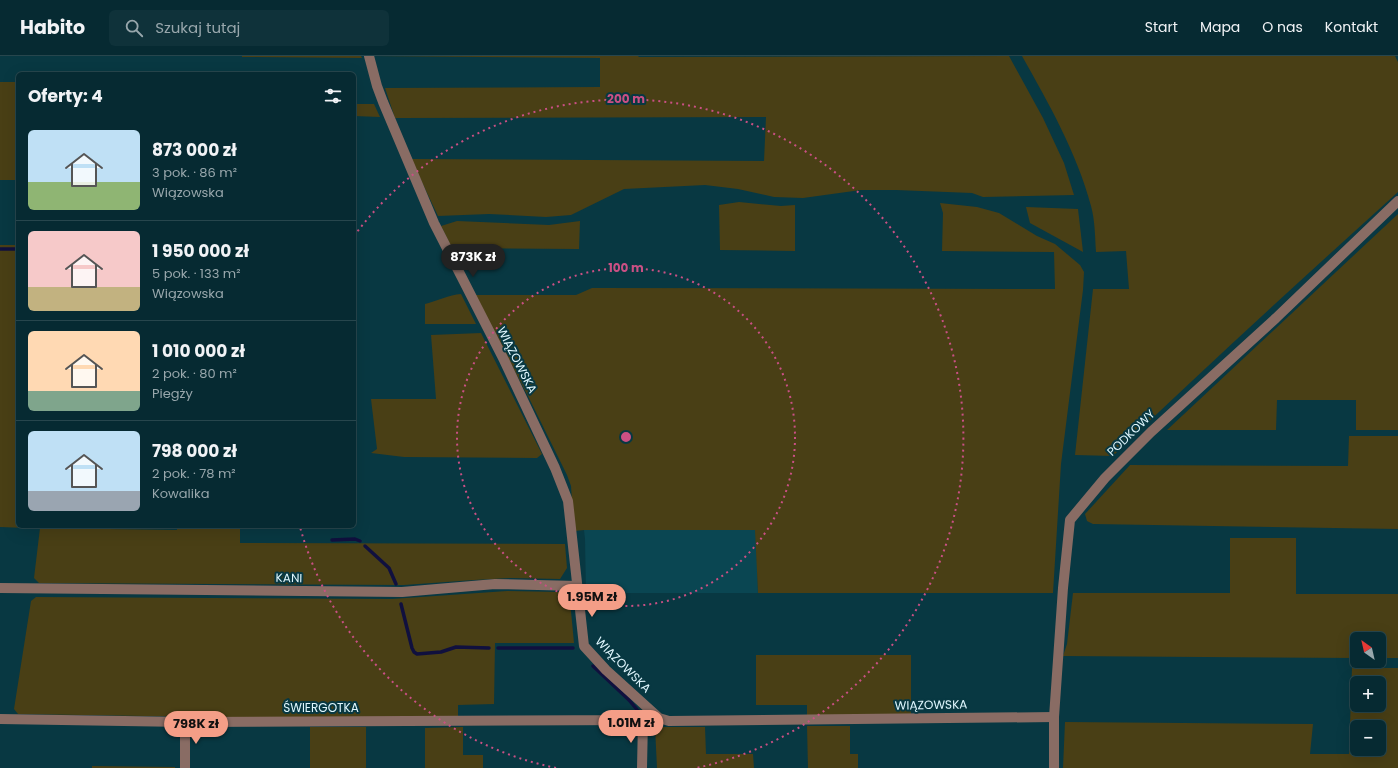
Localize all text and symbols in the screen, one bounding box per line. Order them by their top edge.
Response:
search box [109,10,389,46]
text: Habito [20,14,85,41]
icon: search [123,17,145,39]
text: Szukaj tutaj [155,17,240,38]
text: Start [1145,17,1178,37]
text: Mapa [1200,17,1240,37]
text: O nas [1262,17,1303,37]
text: Kontakt [1325,17,1378,37]
text: Oferty: 4 [28,84,103,108]
icon: filters [322,85,344,107]
text: 200 m [607,90,645,107]
text: 873 000 zł [152,138,237,162]
icon: home [60,146,108,194]
text: 3 pok. · 86 m² [152,163,237,182]
text: Wiązowska [152,183,224,202]
text: 1 950 000 zł [152,239,249,263]
pin: 873K zł [436,244,510,278]
icon: home [60,247,108,295]
text: 873K zł [450,247,496,266]
text: 100 m [608,259,644,276]
text: 5 pok. · 133 m² [152,264,241,283]
text: Wiązowska [152,284,224,303]
street label: WIĄZOWSKA [493,324,542,396]
text: 1 010 000 zł [152,339,245,363]
icon: home [60,347,108,395]
text: 2 pok. · 80 m² [152,364,237,383]
text: Piegży [152,384,193,403]
street label: PODKOWY [1103,406,1158,460]
centre of rings [619,430,633,444]
text: 798 000 zł [152,439,237,463]
icon: home [60,447,108,495]
text: 2 pok. · 78 m² [152,464,236,483]
text: Kowalika [152,484,209,503]
street label: KANI [276,569,303,586]
pin: 1.95M zł [551,584,633,618]
text: 1.95M zł [567,587,617,606]
north arrow [1350,632,1386,668]
map controls [1350,632,1386,756]
street label: WIĄZOWSKA [592,633,655,696]
button: + [1350,676,1386,712]
street label: WIĄZOWSKA [894,695,967,714]
street label: ŚWIERGOTKA [283,699,359,716]
pin: 1.01M zł [590,710,672,744]
pin: 798K zł [159,711,233,745]
text: 1.01M zł [607,713,655,732]
text: 798K zł [173,714,219,733]
button: − [1350,720,1386,756]

